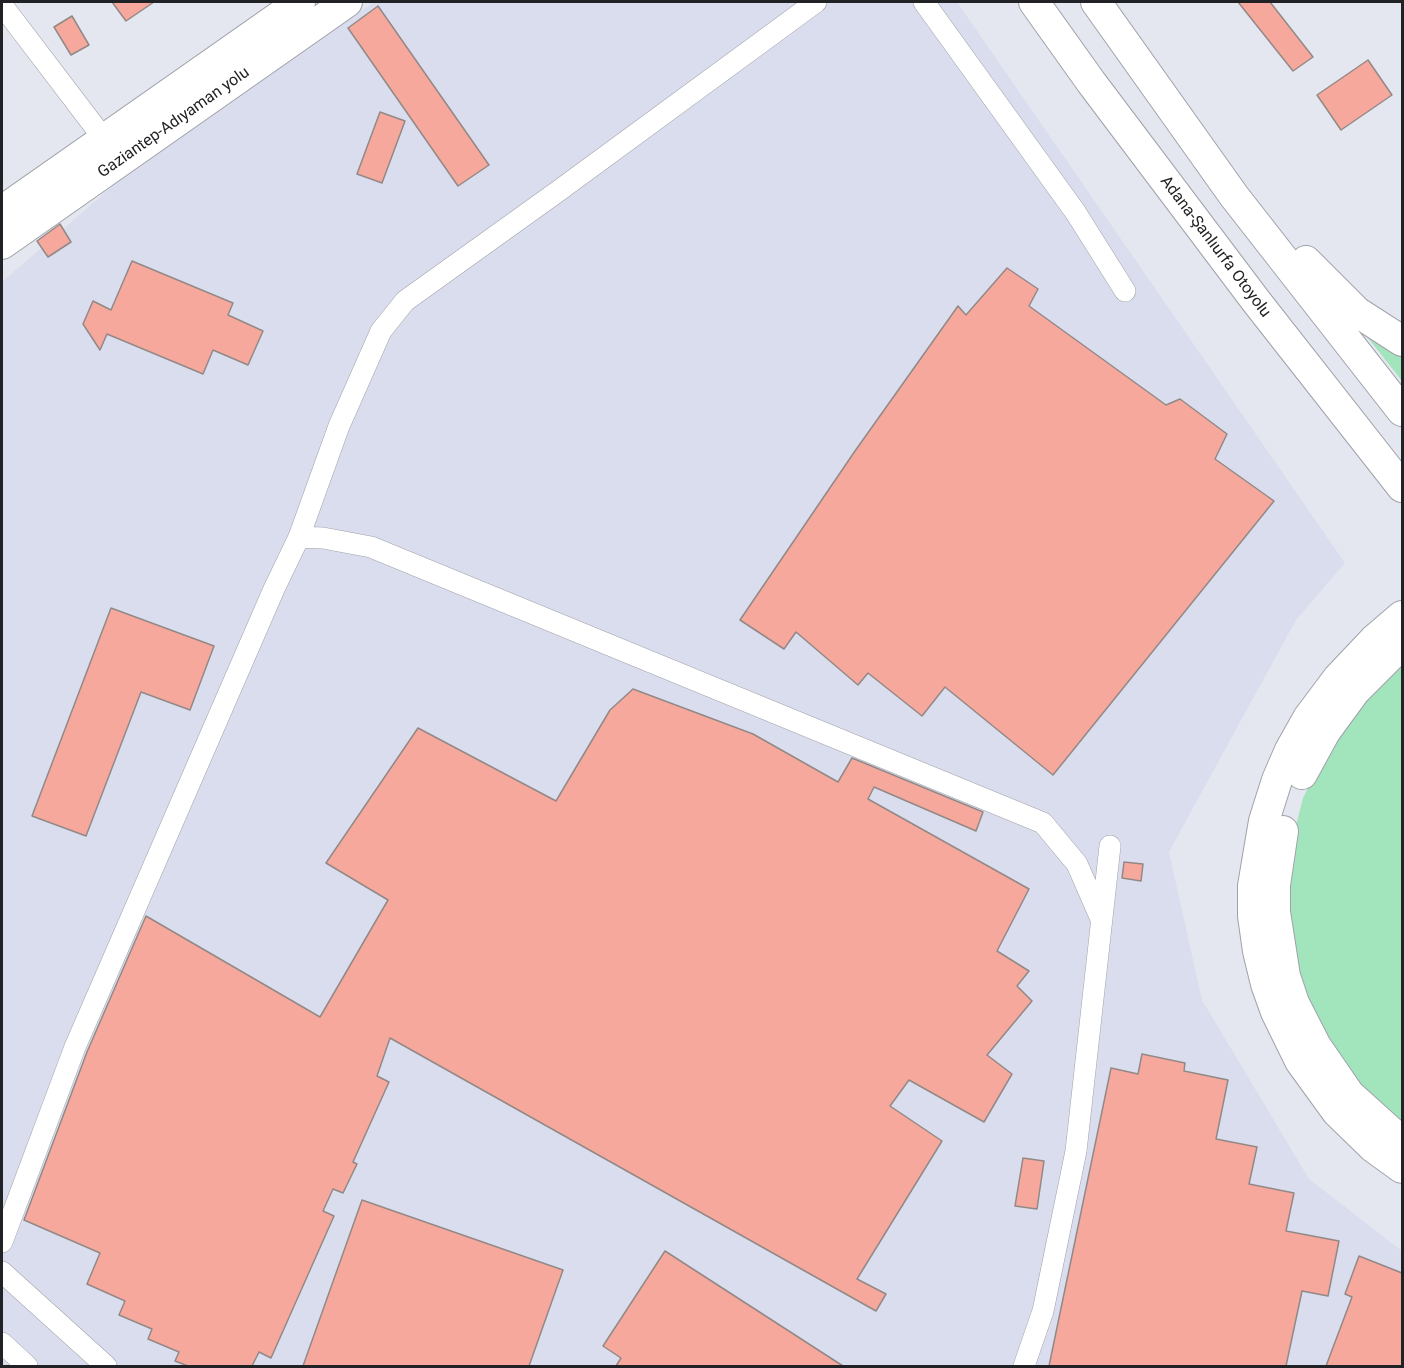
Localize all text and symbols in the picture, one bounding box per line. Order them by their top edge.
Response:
street label: Gaziantep-Adıyaman yolu [95,63,253,183]
street label: Adana-Şanlıurfa Otoyolu [1156,173,1274,321]

